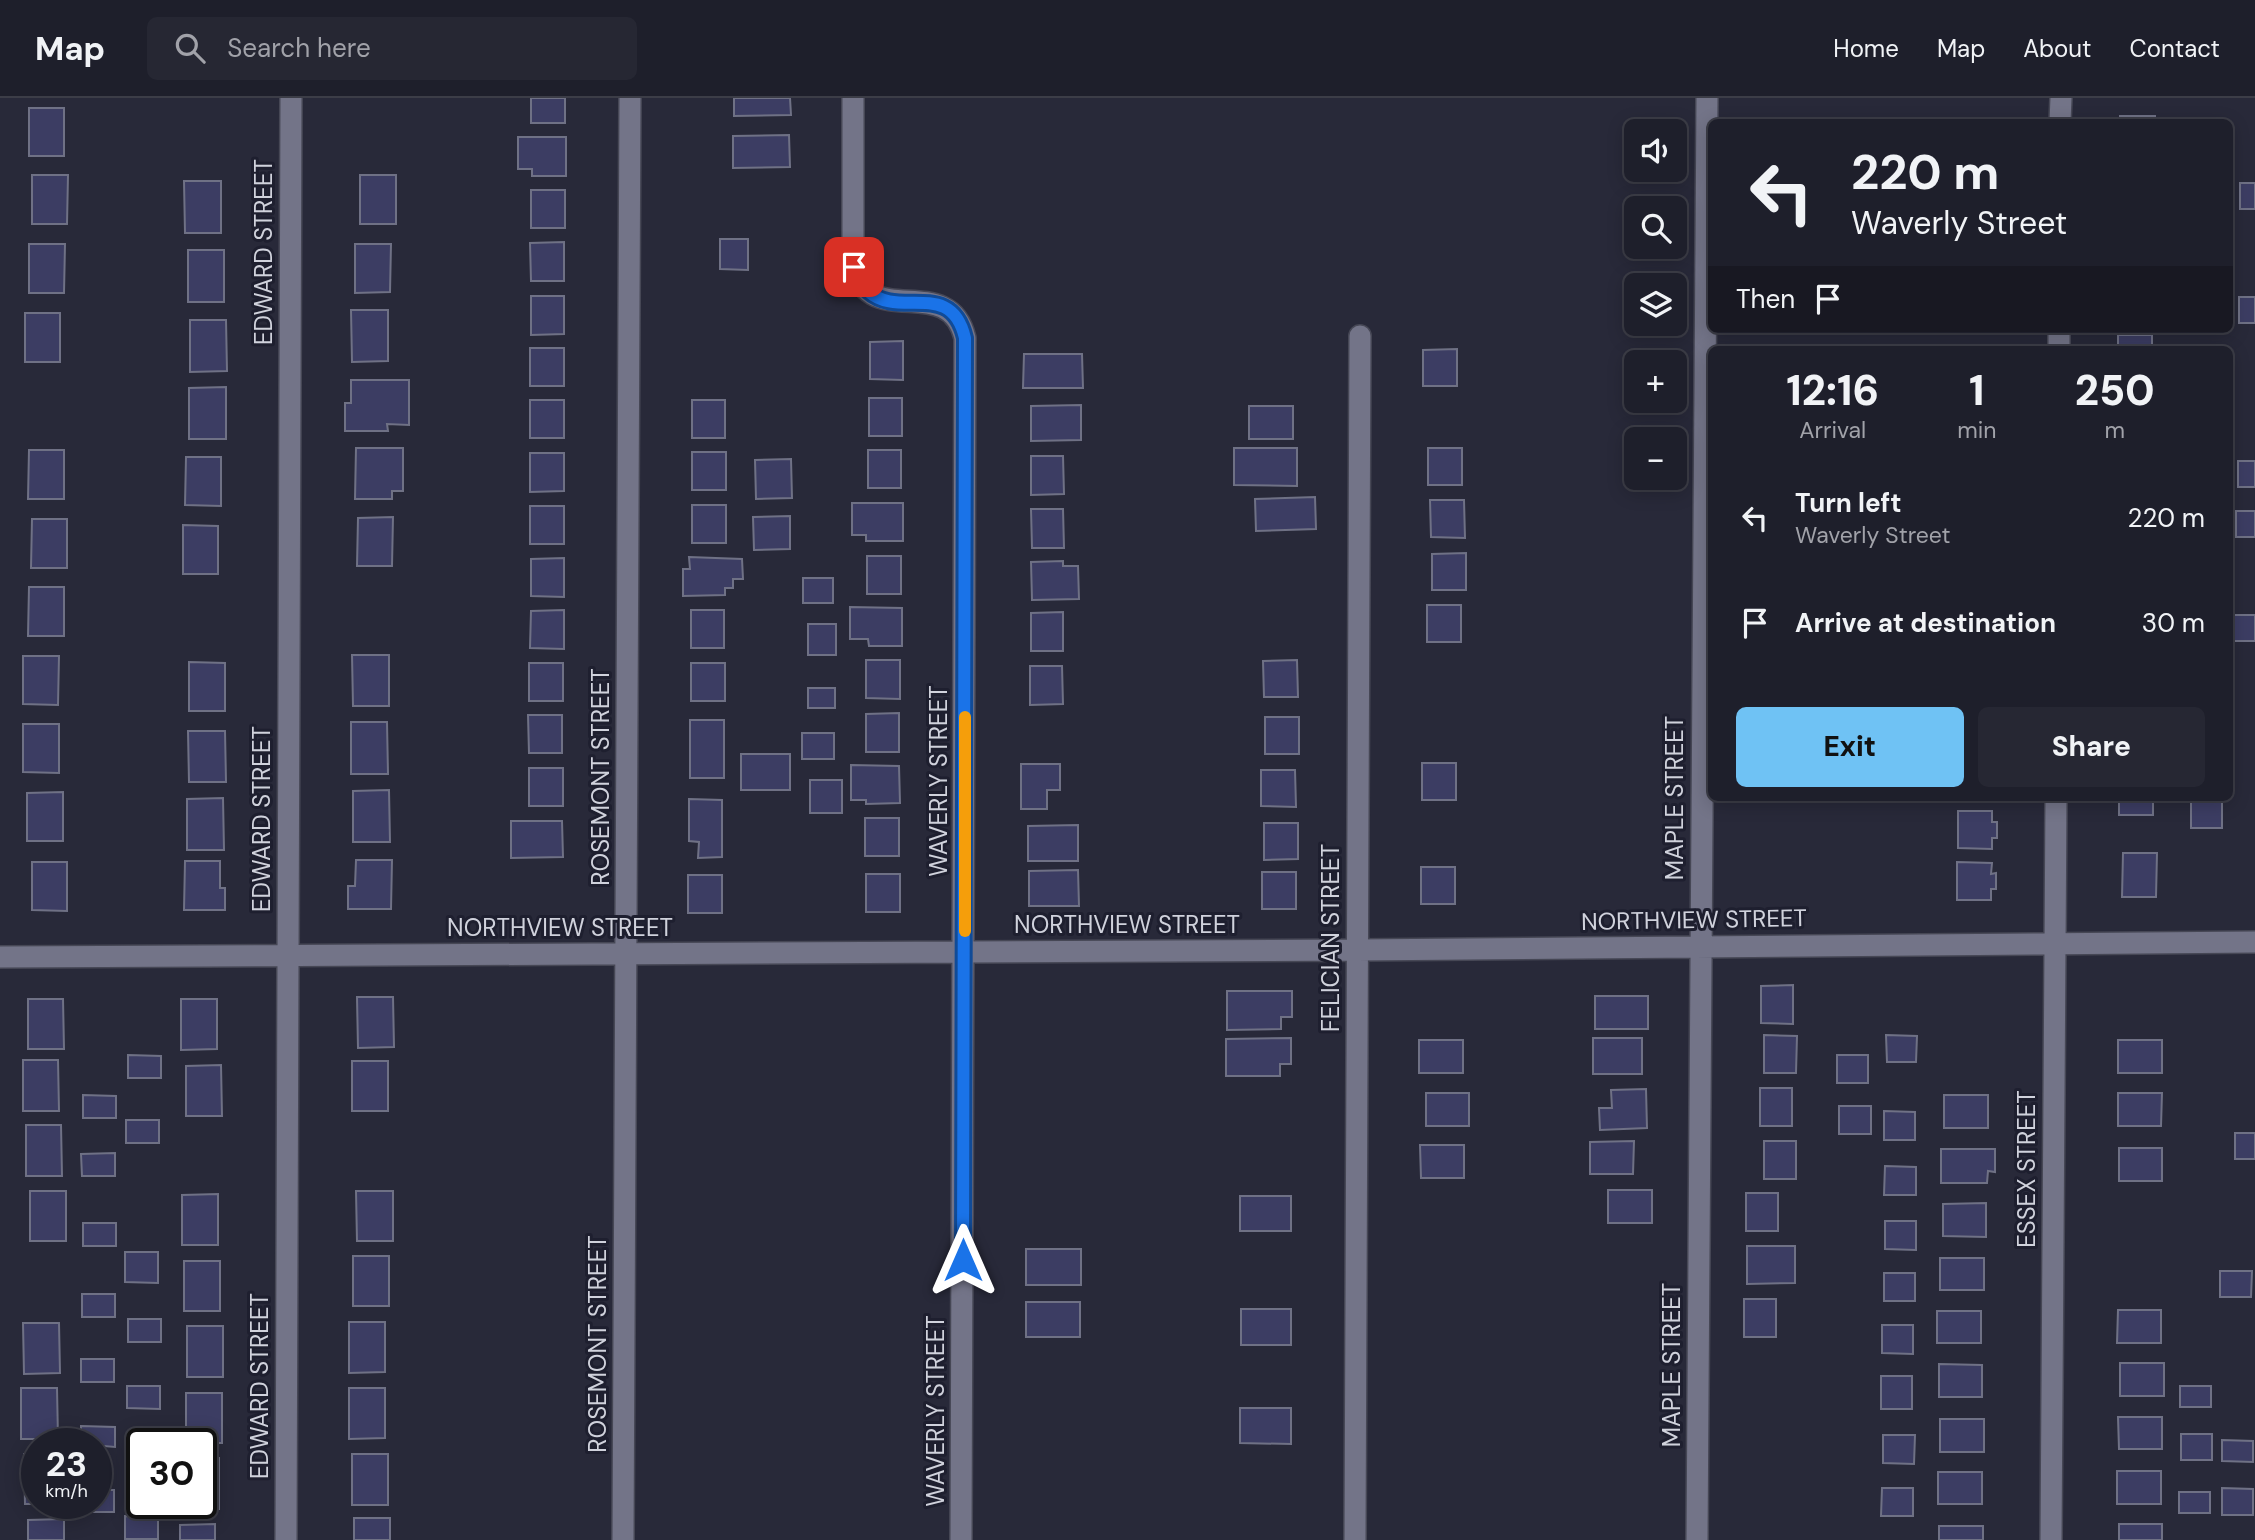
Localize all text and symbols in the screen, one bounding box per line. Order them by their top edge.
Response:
search box [147,17,637,80]
text: Map [35,27,105,70]
icon: search [171,29,209,67]
text: Search here [227,31,371,65]
text: Home [1833,33,1899,64]
text: Map [1937,33,1985,64]
text: About [2023,33,2092,64]
text: Contact [2130,33,2220,64]
map controls [1624,119,1687,490]
button: sound [1624,119,1687,182]
text: 220 m [1851,140,1999,204]
icon: left [1736,147,1827,238]
street label: EDWARD STREET [248,159,279,345]
button: search [1624,196,1687,259]
text: Waverly Street [1851,202,2067,244]
pin [824,237,884,297]
icon: arrive [835,248,873,286]
button: layers [1624,273,1687,336]
icon: arrive [1809,280,1847,318]
text: Then [1736,282,1795,316]
button: + [1624,350,1687,413]
text: 12:16 [1786,363,1879,418]
text: 1 [1969,363,1985,418]
text: 250 [2075,363,2155,418]
text: Arrival [1799,415,1866,445]
text: min [1957,415,1996,445]
text: m [2104,415,2125,445]
button: − [1624,427,1687,490]
text: Turn left [1795,486,1902,520]
icon: left [1736,499,1774,537]
text: 220 m [2127,501,2205,535]
text: Waverly Street [1795,520,1951,550]
icon: arrive [1736,604,1774,642]
text: Arrive at destination [1795,606,2056,640]
text: 30 m [2142,606,2205,640]
street label: ROSEMONT STREET [585,668,616,886]
street label: WAVERLY STREET [923,685,954,877]
button: Exit [1736,707,1964,787]
button: Share [1978,707,2205,787]
street label: MAPLE STREET [1659,716,1690,880]
street label: EDWARD STREET [246,726,277,912]
street label: FELICIAN STREET [1315,844,1346,1032]
street label: NORTHVIEW STREET [1581,902,1807,937]
street label: NORTHVIEW STREET [1014,909,1240,940]
street label: NORTHVIEW STREET [447,912,673,943]
street label: ESSEX STREET [2011,1090,2042,1248]
position arrow [926,1223,1000,1297]
street label: ROSEMONT STREET [582,1235,613,1453]
street label: MAPLE STREET [1656,1283,1687,1447]
street label: EDWARD STREET [244,1293,275,1479]
street label: WAVERLY STREET [920,1315,951,1507]
speed limit sign: 30 [126,1428,217,1519]
text: 23 [46,1441,87,1487]
text: km/h [45,1479,88,1503]

